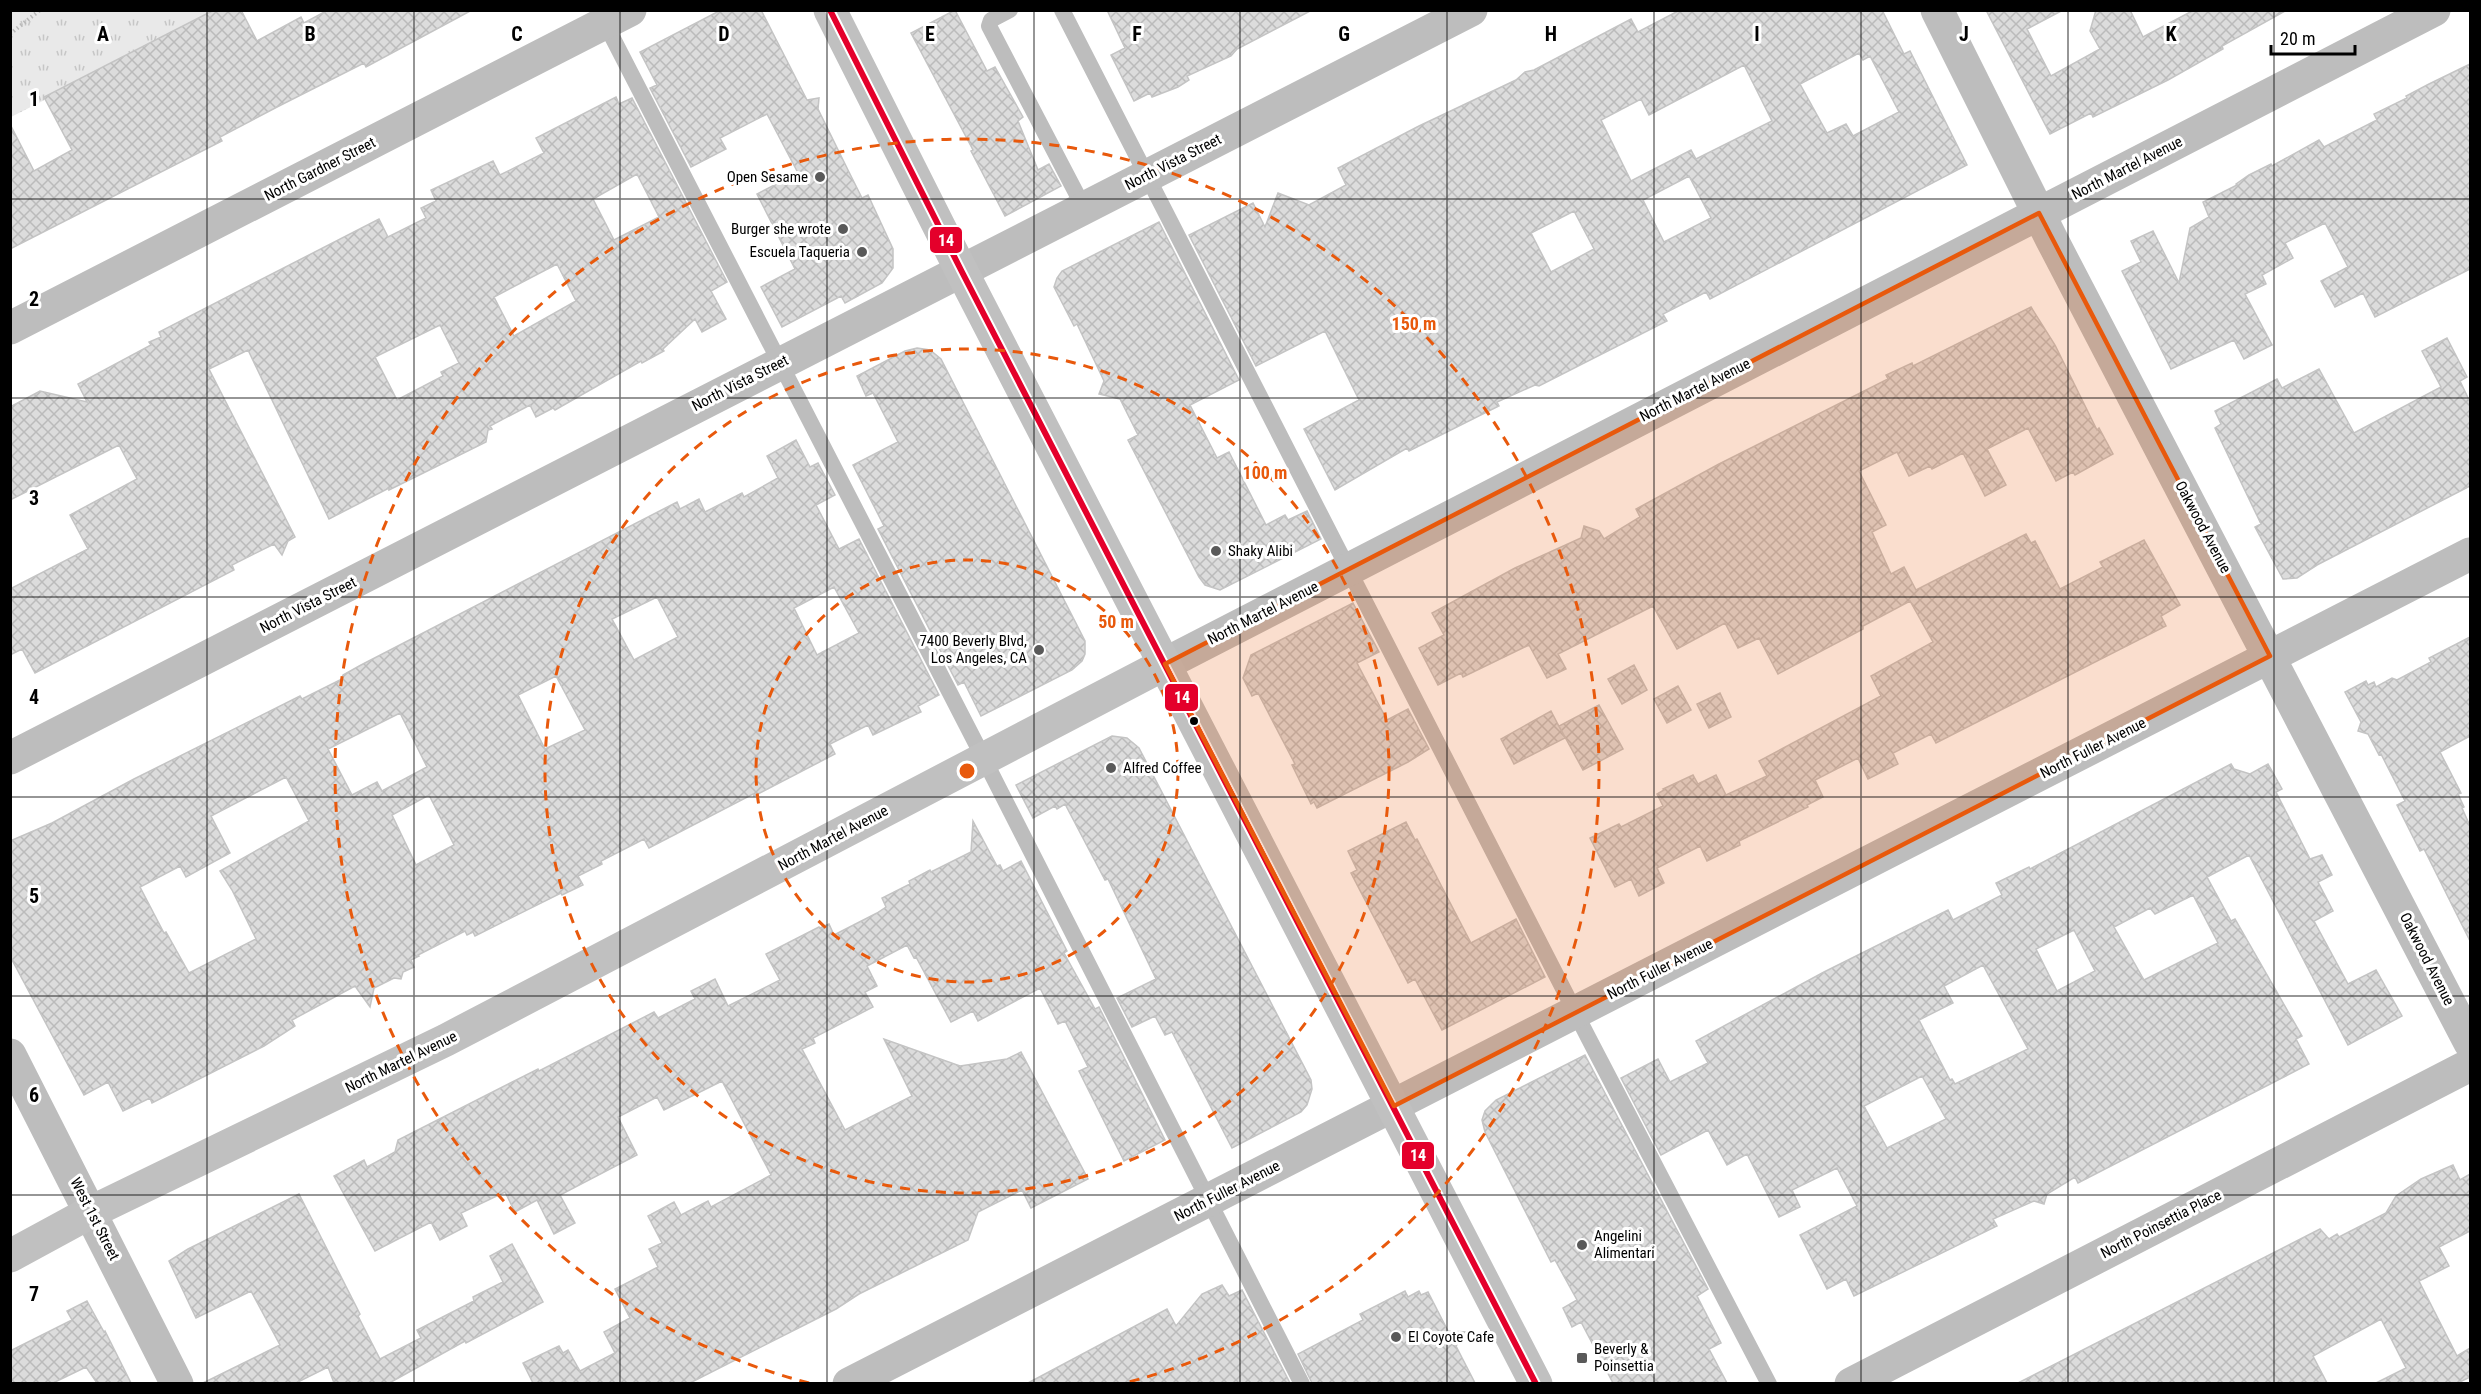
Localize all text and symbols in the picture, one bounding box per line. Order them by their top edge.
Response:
scale bar [2271,18,2355,56]
text: A [97,22,109,46]
text: B [304,22,316,46]
text: C [511,22,523,46]
text: D [718,22,730,46]
text: E [925,22,935,46]
text: F [1132,22,1142,46]
text: G [1338,22,1350,46]
text: H [1545,22,1557,46]
text: I [1754,22,1760,46]
text: J [1959,22,1969,46]
text: K [2165,22,2177,46]
text: 20 m [2280,28,2315,49]
text: 1 [29,87,39,111]
street label: North Vista Street [1122,130,1224,194]
street label: North Martel Avenue [2069,132,2185,204]
street label: North Gardner Street [261,133,379,205]
place label: Open Sesame [727,168,808,186]
marker: Open Sesame [813,170,827,184]
place label: Burger she wrote [731,220,831,238]
marker: Burger she wrote [836,222,850,236]
line badge: 14 [929,226,963,254]
text: 14 [938,231,954,250]
place label: Escuela Taqueria [750,243,850,261]
marker: Escuela Taqueria [855,245,869,259]
text: 2 [29,287,39,311]
text: 150 m [1392,313,1436,334]
street label: North Vista Street [689,351,791,415]
street label: North Martel Avenue [1637,354,1753,426]
text: 100 m [1243,462,1287,483]
street label: Oakwood Avenue [2171,478,2235,576]
text: 3 [29,486,39,510]
place label: Shaky Alibi [1228,542,1293,560]
marker: Shaky Alibi [1209,544,1223,558]
street label: North Vista Street [257,573,359,637]
street label: North Martel Avenue [1205,577,1321,649]
text: 50 m [1098,611,1134,632]
place label: 7400 Beverly Blvd, Los Angeles, CA [919,632,1027,667]
marker: 7400 Beverly Blvd, Los Angeles, CA [1032,643,1046,657]
line badge: 14 [1164,683,1199,712]
text: 4 [29,685,39,709]
text: 14 [1174,688,1190,707]
street label: North Fuller Avenue [2037,714,2149,782]
unlabelled marker [1188,715,1200,727]
place label: Alfred Coffee [1123,759,1202,777]
centre of rings [957,761,977,781]
marker: Alfred Coffee [1104,761,1118,775]
street label: North Martel Avenue [775,801,891,875]
text: 5 [29,884,39,908]
street label: Oakwood Avenue [2396,910,2458,1008]
street label: North Fuller Avenue [1604,935,1716,1003]
street label: North Martel Avenue [342,1027,460,1097]
text: 6 [29,1083,39,1107]
line badge: 14 [1401,1141,1435,1170]
text: 14 [1410,1146,1426,1165]
street label: North Fuller Avenue [1171,1157,1283,1225]
street label: West 1st Street [66,1175,124,1263]
street label: North Poinsettia Place [2098,1186,2224,1262]
place label: Angelini Alimentari [1594,1227,1655,1262]
marker: Angelini Alimentari [1575,1238,1589,1252]
text: 7 [29,1282,39,1306]
place label: El Coyote Cafe [1408,1328,1494,1346]
marker: El Coyote Cafe [1389,1330,1403,1344]
place label: Beverly & Poinsettia [1594,1340,1654,1375]
marker: Beverly & Poinsettia [1575,1351,1589,1365]

